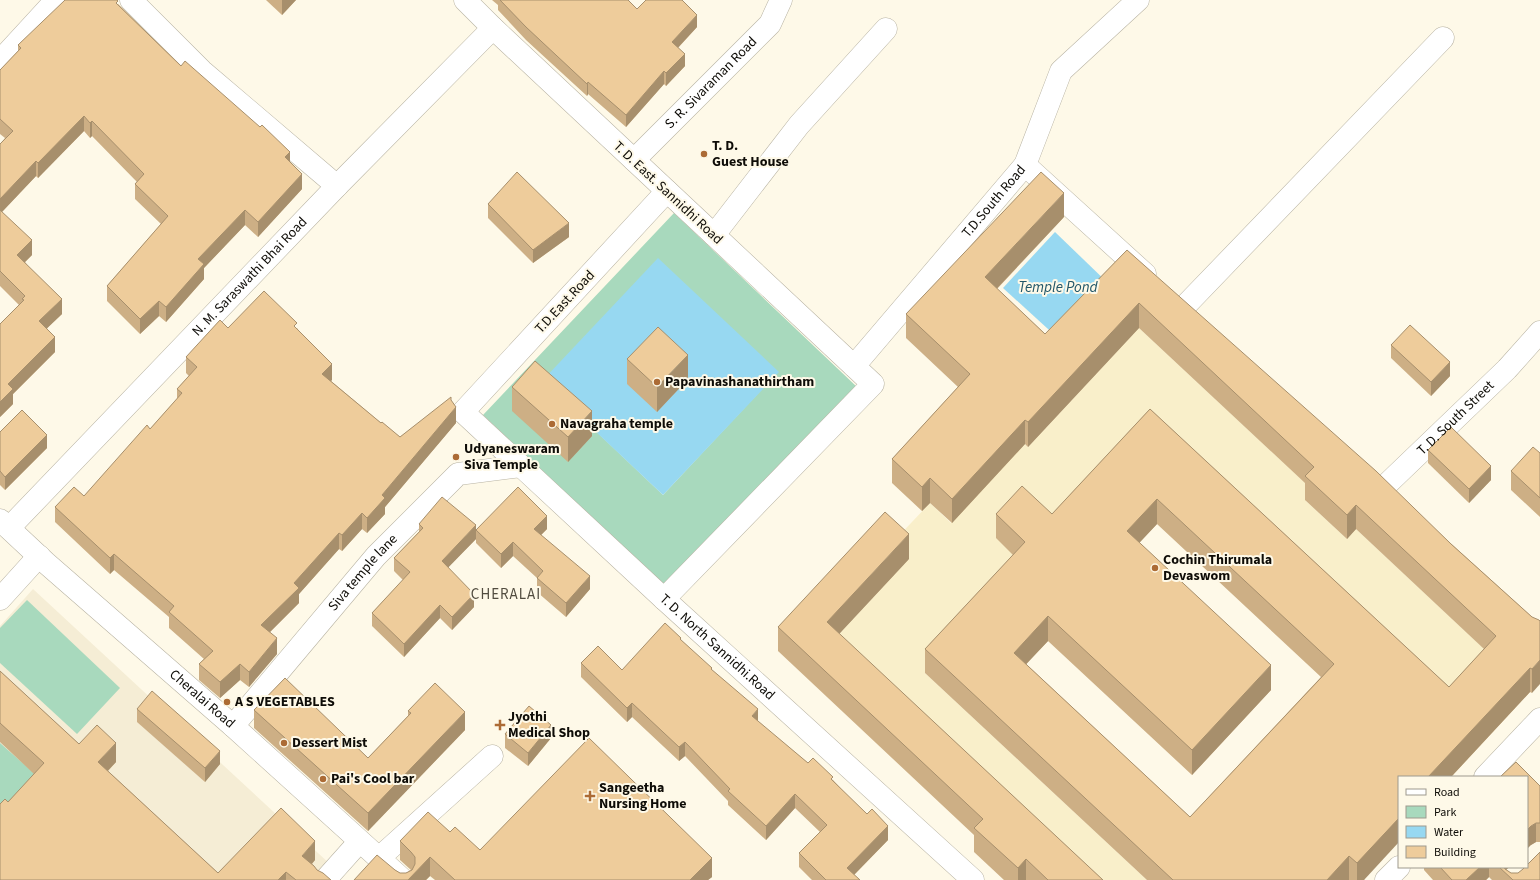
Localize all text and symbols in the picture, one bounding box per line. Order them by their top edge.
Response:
street label: S. R. Sivaraman Road [660,32,762,134]
place label: T. D. Guest House [712,136,789,172]
street label: T. D. East. Sannidhi Road [609,137,727,249]
marker: T. D. Guest House [699,149,709,159]
street label: T.D.South Road [957,161,1031,242]
street label: N. M. Saraswathi Bhai Road [188,213,312,341]
street label: T.D.East.Road [530,266,600,338]
water label: Temple Pond [1018,277,1099,298]
place label: Papavinashanathirtham [665,372,814,392]
street label: T. D. South Street [1413,376,1499,460]
marker: Papavinashanathirtham [652,377,662,387]
place label: Navagraha temple [560,414,673,434]
marker: Navagraha temple [547,419,557,429]
place label: Udyaneswaram Siva Temple [464,439,560,475]
marker: Udyaneswaram Siva Temple [451,452,461,462]
street label: Siva temple lane [324,530,402,616]
place label: Cochin Thirumala Devaswom [1163,550,1272,586]
marker: Cochin Thirumala Devaswom [1150,563,1160,573]
district label: CHERALAI [471,584,541,605]
street label: T. D. North Sannidhi.Road [655,590,779,705]
street label: Cheralai Road [165,665,239,733]
place label: A S VEGETABLES [234,692,335,712]
marker: A S VEGETABLES [222,697,232,707]
place label: Jyothi Medical Shop [508,707,590,743]
marker: Jyothi Medical Shop [495,720,505,730]
place label: Dessert Mist [292,733,368,753]
marker: Dessert Mist [279,738,289,748]
place label: Pai's Cool bar [331,769,415,789]
marker: Pai's Cool bar [318,774,328,784]
legend [1398,776,1528,868]
place label: Sangeetha Nursing Home [599,778,687,814]
text: Road [1434,784,1460,801]
marker: Sangeetha Nursing Home [584,790,596,802]
text: Park [1434,804,1456,821]
text: Water [1434,824,1464,841]
text: Building [1434,844,1476,861]

